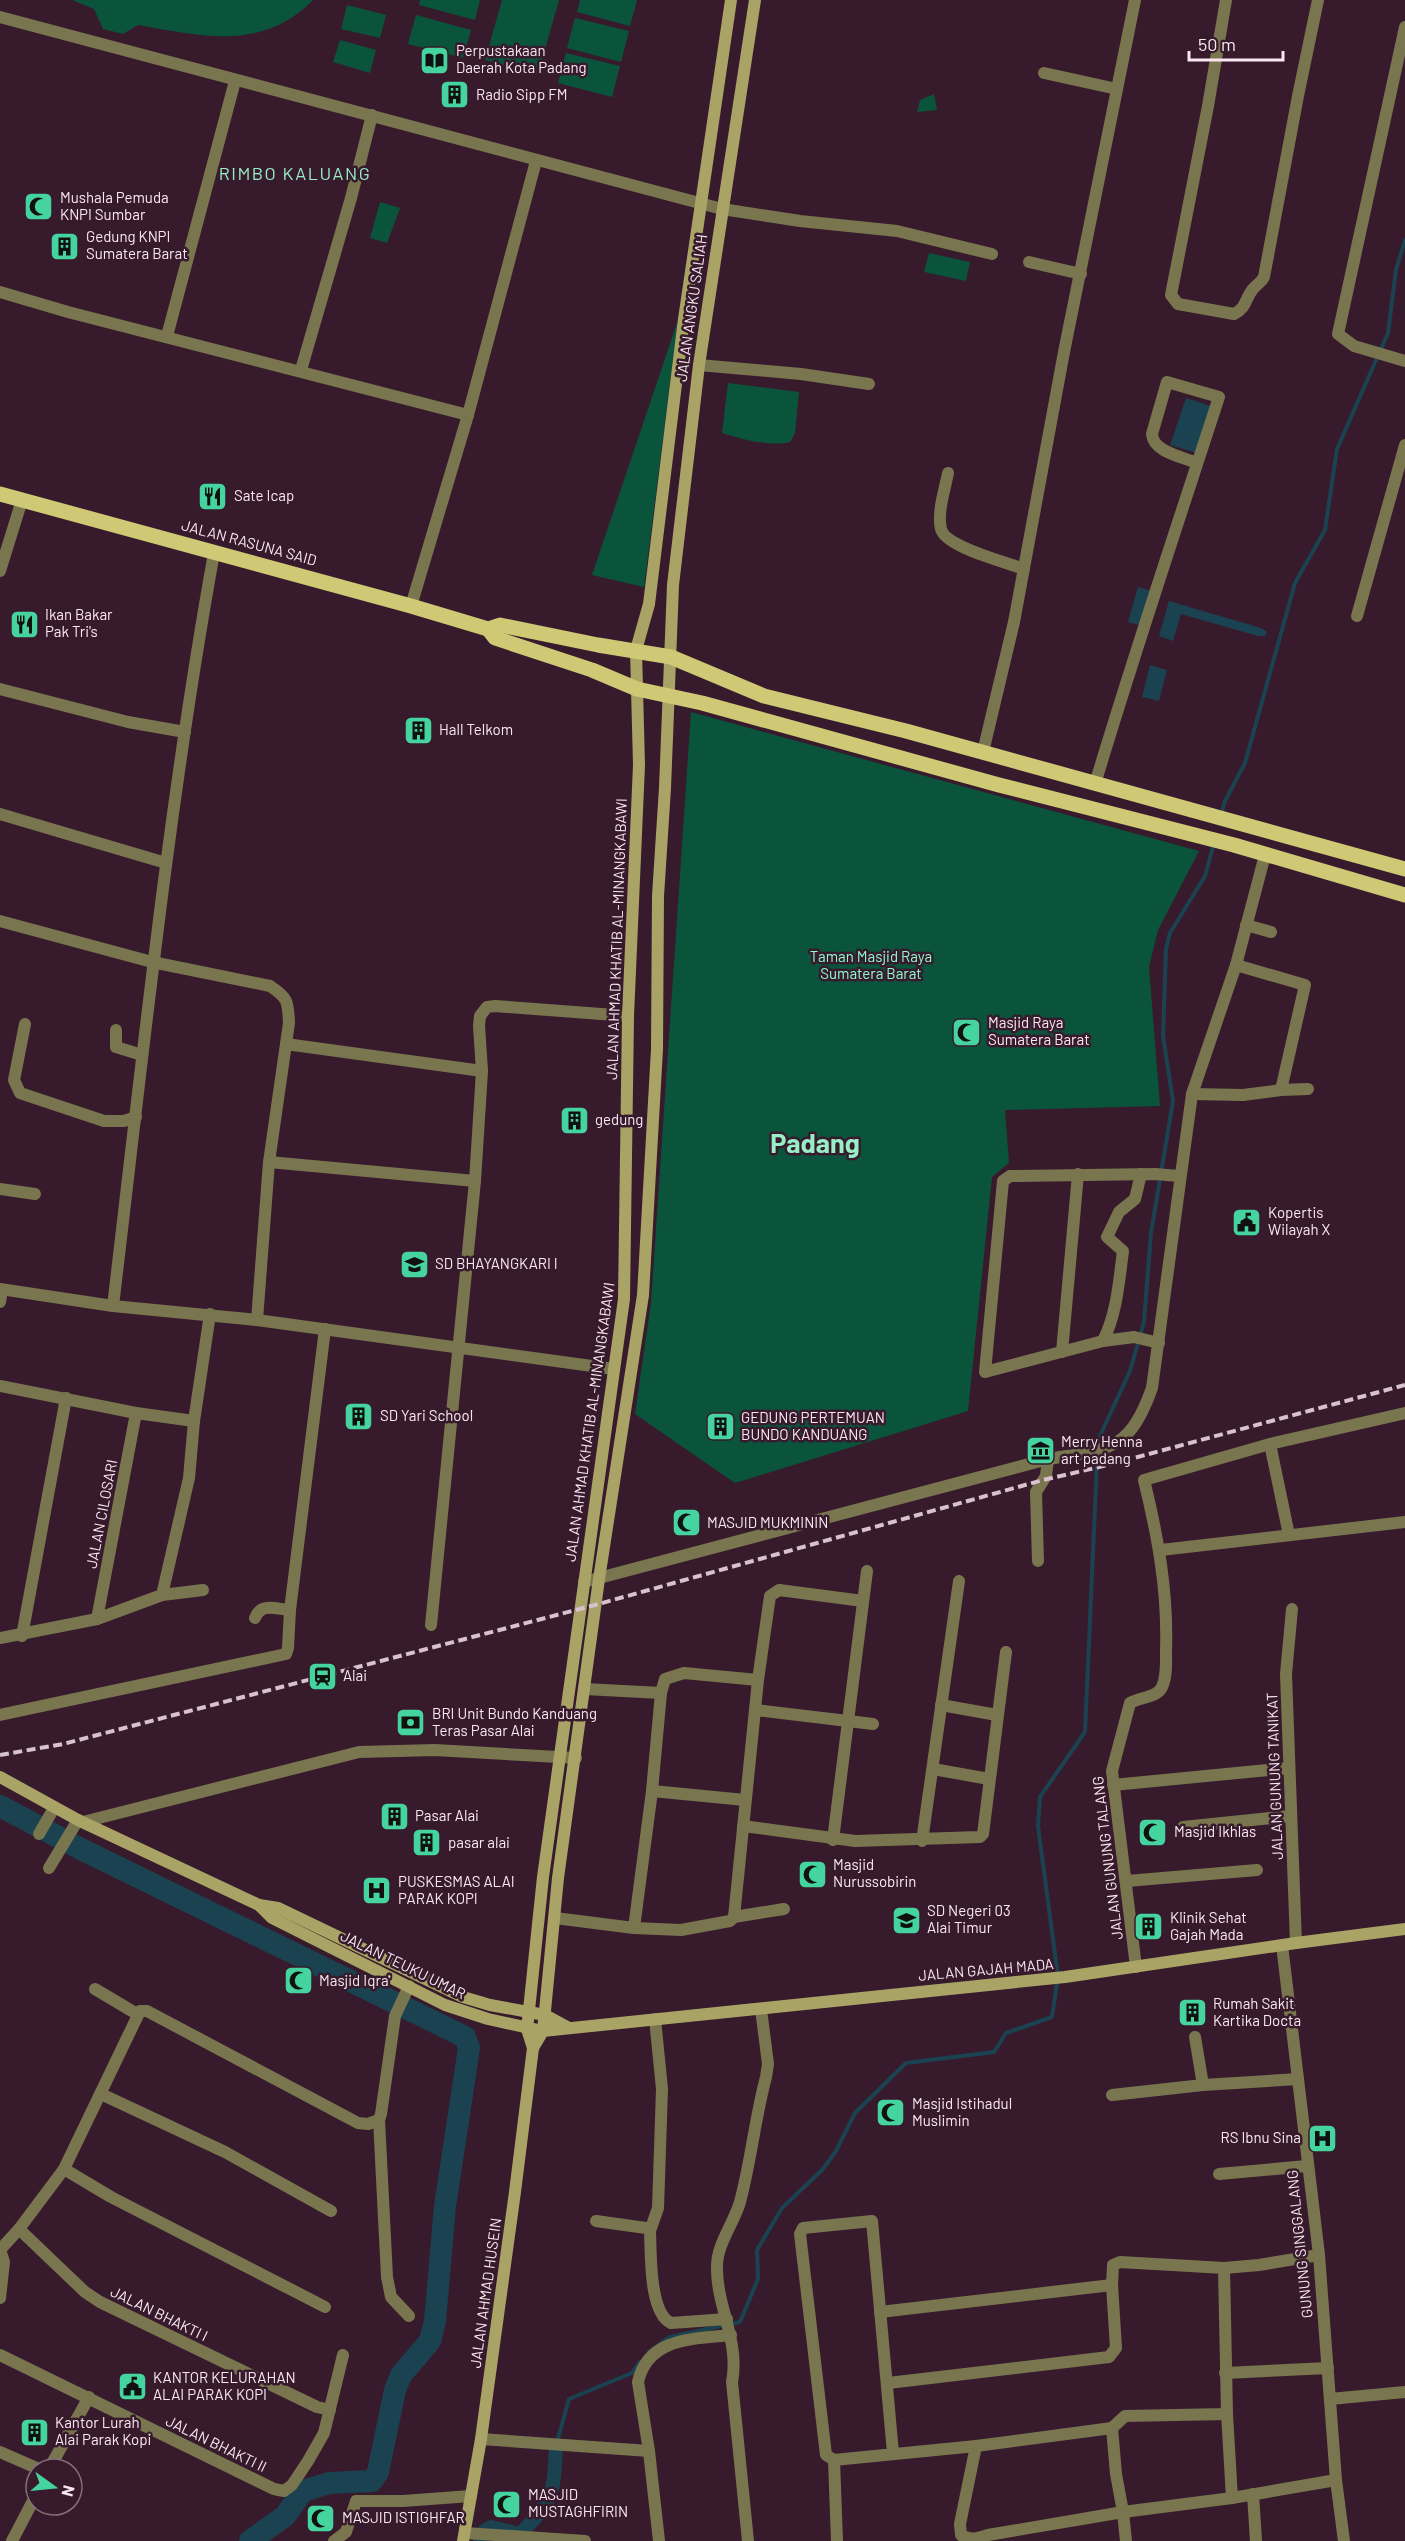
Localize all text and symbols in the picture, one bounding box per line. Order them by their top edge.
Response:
scale bar [1189,24,1284,62]
text: 50 m [1198,33,1236,55]
place label: Perpustakaan Daerah Kota Padang [456,41,587,76]
library icon: Perpustakaan Daerah Kota Padang [419,44,451,76]
building icon: Radio Sipp FM [439,79,471,111]
place label: Radio Sipp FM [476,85,567,103]
district label: RIMBO KALUANG [219,162,371,184]
place label: Mushala Pemuda KNPI Sumbar [60,188,169,223]
mosque icon: Mushala Pemuda KNPI Sumbar [23,191,55,223]
place label: Gedung KNPI Sumatera Barat [86,227,188,262]
building icon: Gedung KNPI Sumatera Barat [49,230,81,262]
street label: JALAN ANGKU SALIAH [672,233,710,383]
restaurant icon: Sate Icap [197,480,229,512]
place label: Sate Icap [234,486,294,504]
street label: JALAN RASUNA SAID [180,515,319,569]
place label: Ikan Bakar Pak Tri's [45,605,113,640]
restaurant icon: Ikan Bakar Pak Tri's [8,608,40,640]
building icon: Hall Telkom [402,714,434,746]
place label: Hall Telkom [439,720,513,738]
street label: JALAN AHMAD KHATIB AL-MINANGKABAWI [602,798,630,1080]
park label: Taman Masjid Raya Sumatera Barat [810,947,932,982]
place label: Masjid Raya Sumatera Barat [988,1013,1090,1048]
mosque icon: Masjid Raya Sumatera Barat [951,1016,983,1048]
building icon: gedung [558,1104,590,1136]
place label: gedung [595,1110,643,1128]
district label: Padang [770,1126,860,1158]
place label: Kopertis Wilayah X [1268,1203,1331,1238]
public building icon: Kopertis Wilayah X [1231,1206,1263,1238]
school or university icon: SD BHAYANGKARI I [398,1248,430,1280]
place label: SD BHAYANGKARI I [435,1254,558,1272]
street label: JALAN AHMAD KHATIB AL-MINANGKABAWI [560,1281,618,1563]
building icon: SD Yari School [343,1400,375,1432]
place label: SD Yari School [380,1406,473,1424]
place label: GEDUNG PERTEMUAN BUNDO KANDUANG [741,1408,885,1443]
building icon: GEDUNG PERTEMUAN BUNDO KANDUANG [704,1411,736,1443]
place label: Merry Henna art padang [1061,1432,1143,1467]
museum icon: Merry Henna art padang [1024,1435,1056,1467]
street label: JALAN CILOSARI [82,1458,120,1570]
mosque icon: MASJID MUKMININ [670,1507,702,1539]
place label: MASJID MUKMININ [707,1513,828,1531]
station icon: Alai [306,1660,338,1692]
place label: Alai [343,1666,367,1684]
street label: JALAN GUNUNG TANIKAT [1262,1692,1286,1860]
place label: BRI Unit Bundo Kanduang Teras Pasar Alai [432,1704,597,1739]
bank icon: BRI Unit Bundo Kanduang Teras Pasar Alai [395,1707,427,1739]
street label: JALAN GUNUNG TALANG [1088,1775,1126,1941]
building icon: Pasar Alai [378,1800,410,1832]
place label: Pasar Alai [415,1806,479,1824]
mosque icon: Masjid Ikhlas [1137,1816,1169,1848]
place label: Masjid Ikhlas [1174,1822,1256,1840]
building icon: pasar alai [411,1827,443,1859]
place label: pasar alai [448,1833,510,1851]
place label: Masjid Nurussobirin [833,1855,916,1890]
mosque icon: Masjid Nurussobirin [796,1858,828,1890]
place label: PUSKESMAS ALAI PARAK KOPI [398,1872,515,1907]
hospital icon: PUSKESMAS ALAI PARAK KOPI [361,1875,393,1907]
place label: SD Negeri 03 Alai Timur [927,1901,1011,1936]
school or university icon: SD Negeri 03 Alai Timur [890,1904,922,1936]
place label: Klinik Sehat Gajah Mada [1170,1908,1247,1943]
building icon: Klinik Sehat Gajah Mada [1133,1911,1165,1943]
street label: JALAN TEUKU UMAR [338,1926,469,2002]
street label: JALAN GAJAH MADA [917,1954,1054,1984]
mosque icon: Masjid Iqra' [282,1965,314,1997]
place label: Masjid Iqra' [319,1971,390,1989]
place label: Rumah Sakit Kartika Docta [1213,1994,1301,2029]
building icon: Rumah Sakit Kartika Docta [1176,1997,1208,2029]
place label: Masjid Istihadul Muslimin [912,2094,1012,2129]
mosque icon: Masjid Istihadul Muslimin [875,2097,907,2129]
hospital icon: RS Ibnu Sina [1306,2122,1338,2154]
place label: RS Ibnu Sina [1221,2128,1301,2146]
street label: GUNUNG SINGGALANG [1282,2169,1316,2319]
street label: JALAN AHMAD HUSEIN [466,2217,504,2369]
street label: JALAN BHAKTI I [108,2282,211,2344]
place label: KANTOR KELURAHAN ALAI PARAK KOPI [153,2368,296,2403]
public building icon: KANTOR KELURAHAN ALAI PARAK KOPI [116,2371,148,2403]
street label: JALAN BHAKTI II [163,2411,270,2475]
place label: Kantor Lurah Alai Parak Kopi [55,2413,151,2448]
building icon: Kantor Lurah Alai Parak Kopi [18,2416,50,2448]
north arrow [24,2457,84,2517]
text: N [58,2483,80,2499]
place label: MASJID MUSTAGHFIRIN [528,2485,628,2520]
mosque icon: MASJID MUSTAGHFIRIN [491,2488,523,2520]
mosque icon: MASJID ISTIGHFAR [305,2502,337,2534]
place label: MASJID ISTIGHFAR [342,2508,465,2526]

